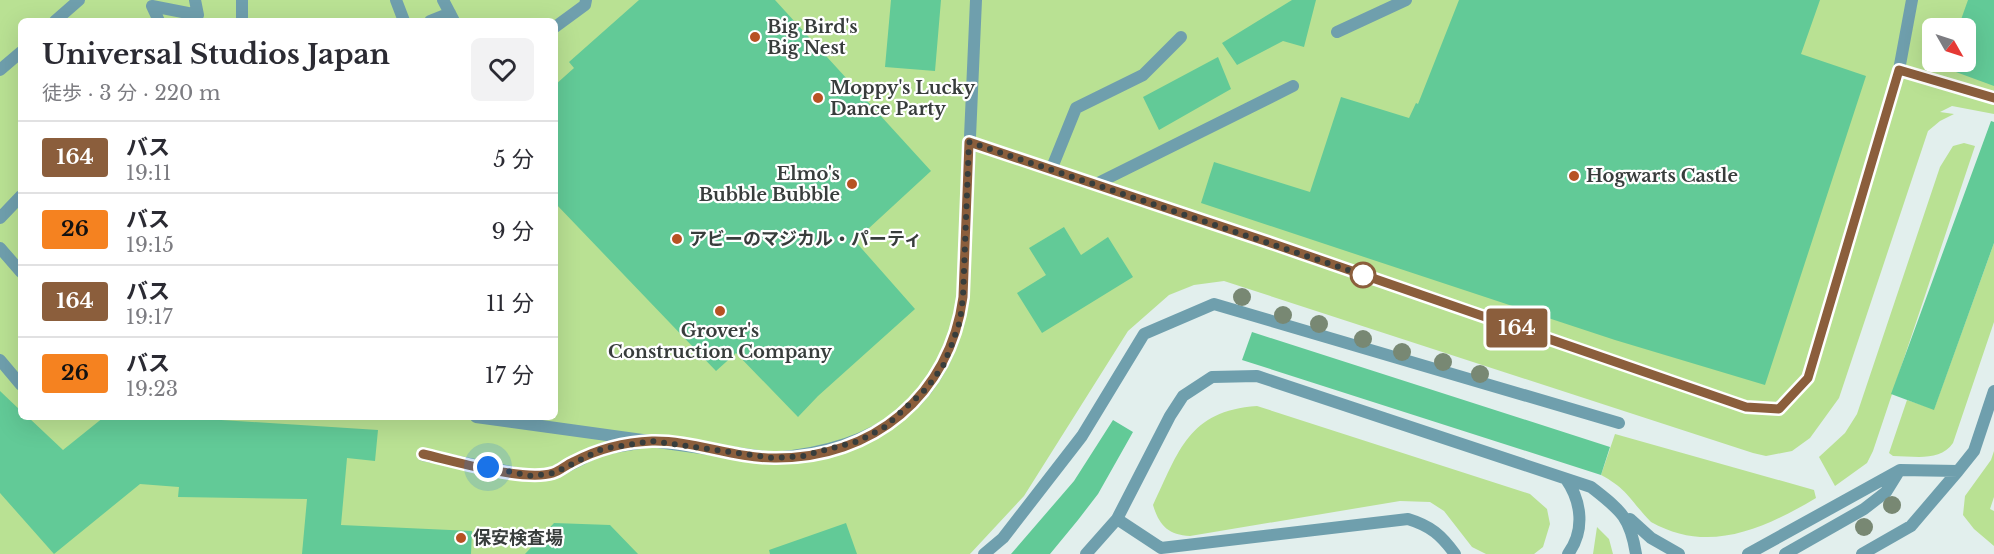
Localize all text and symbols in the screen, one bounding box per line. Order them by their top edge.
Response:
place label: Big Bird's Big Nest [767,16,858,59]
north arrow [1922,18,1976,72]
map controls [1922,18,1976,72]
marker: Big Bird's Big Nest [748,30,762,44]
text: Universal Studios Japan [42,37,390,72]
button: heart [471,38,534,101]
place label: Moppy's Lucky Dance Party [830,77,976,120]
text: 徒歩 · 3 分 · 220 m [42,81,221,105]
marker: Moppy's Lucky Dance Party [811,91,825,105]
text: バス [126,134,170,161]
text: 164 [56,144,94,170]
text: 5 分 [493,146,534,173]
text: 19:11 [126,161,171,185]
place label: Elmo's Bubble Bubble [699,163,840,206]
place label: Hogwarts Castle [1586,165,1738,187]
marker: Hogwarts Castle [1567,169,1581,183]
marker: Elmo's Bubble Bubble [845,177,859,191]
text: バス [126,206,170,233]
text: 26 [61,216,89,242]
text: 9 分 [492,218,534,245]
place label: アビーのマジカル・パーティ [689,228,922,250]
marker: アビーのマジカル・パーティ [670,232,684,246]
text: 19:15 [126,233,174,257]
unlabelled marker [1350,262,1376,288]
text: バス [126,278,170,305]
text: 164 [56,288,94,314]
text: 11 分 [486,290,534,317]
marker: Grover's Construction Company [713,304,727,318]
text: 19:17 [126,305,172,329]
line badge: 164 [1482,308,1552,348]
text: 164 [1498,315,1536,341]
place label: Grover's Construction Company [608,320,832,363]
text: バス [126,350,170,377]
text: 26 [61,360,89,386]
text: 17 分 [485,362,534,389]
text: 19:23 [126,377,178,401]
your location [473,452,503,482]
place label: 保安検査場 [473,527,563,549]
marker: 保安検査場 [454,531,468,545]

